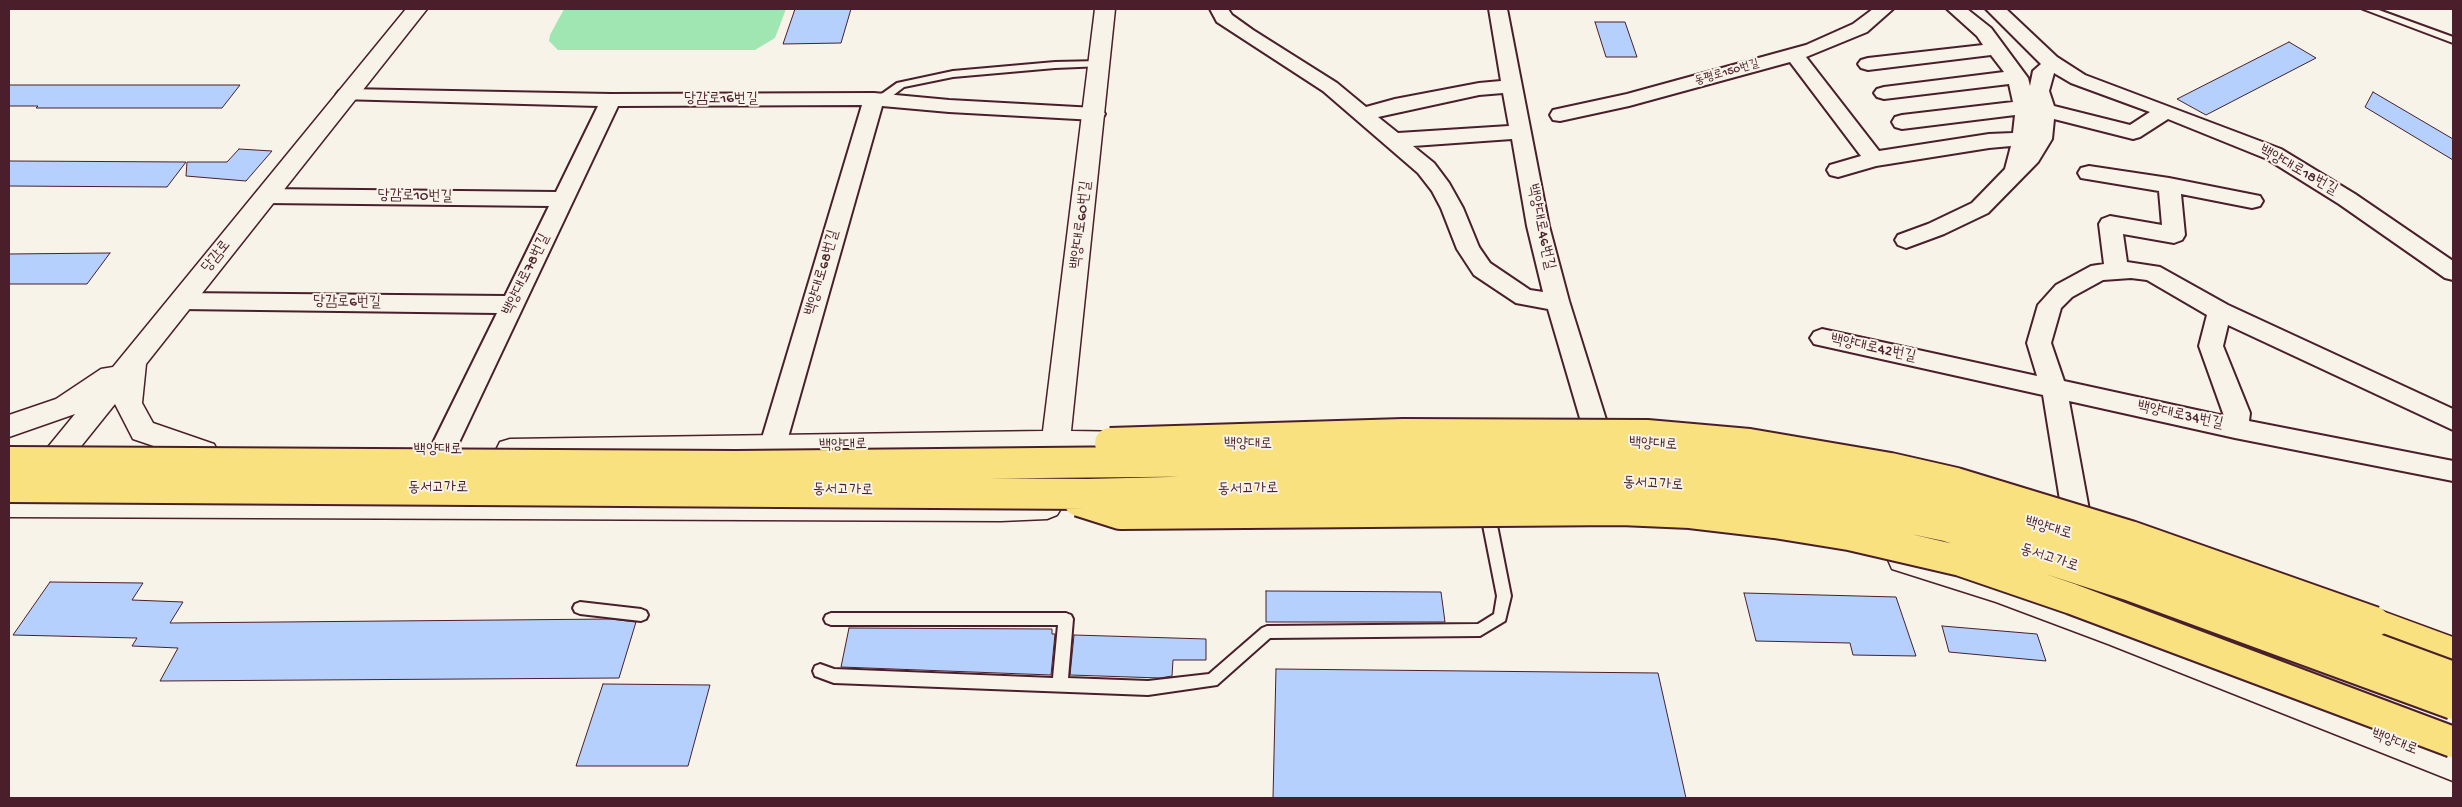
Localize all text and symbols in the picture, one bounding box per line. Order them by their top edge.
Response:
street label: 동평로150번길 [1693,57,1761,89]
street label: 당감로16번길 [684,91,758,109]
street label: 백양대로18번길 [2256,142,2340,200]
street label: 백양대로60번길 [1068,180,1096,270]
street label: 백양대로46번길 [1522,183,1558,271]
street label: 당감로10번길 [377,187,453,207]
street label: 백양대로68번길 [802,228,844,318]
street label: 백양대로78번길 [500,231,554,319]
street label: 당감로 [199,237,235,277]
street label: 당감로6번길 [313,293,381,313]
street label: 백양대로42번길 [1829,331,1917,367]
street label: 백양대로34번길 [2135,398,2225,434]
street label: 백양대로 [1628,435,1678,455]
street label: 백양대로 [1224,436,1272,454]
street label: 백양대로 [819,437,867,455]
street label: 백양대로 [414,442,462,460]
street label: 동서고가로 [1622,474,1684,496]
street label: 동서고가로 [408,480,468,498]
street label: 동서고가로 [1218,480,1278,500]
street label: 동서고가로 [813,481,873,501]
street label: 백양대로 [2022,514,2074,544]
street label: 동서고가로 [2018,541,2080,577]
street label: 백양대로 [2368,726,2420,760]

